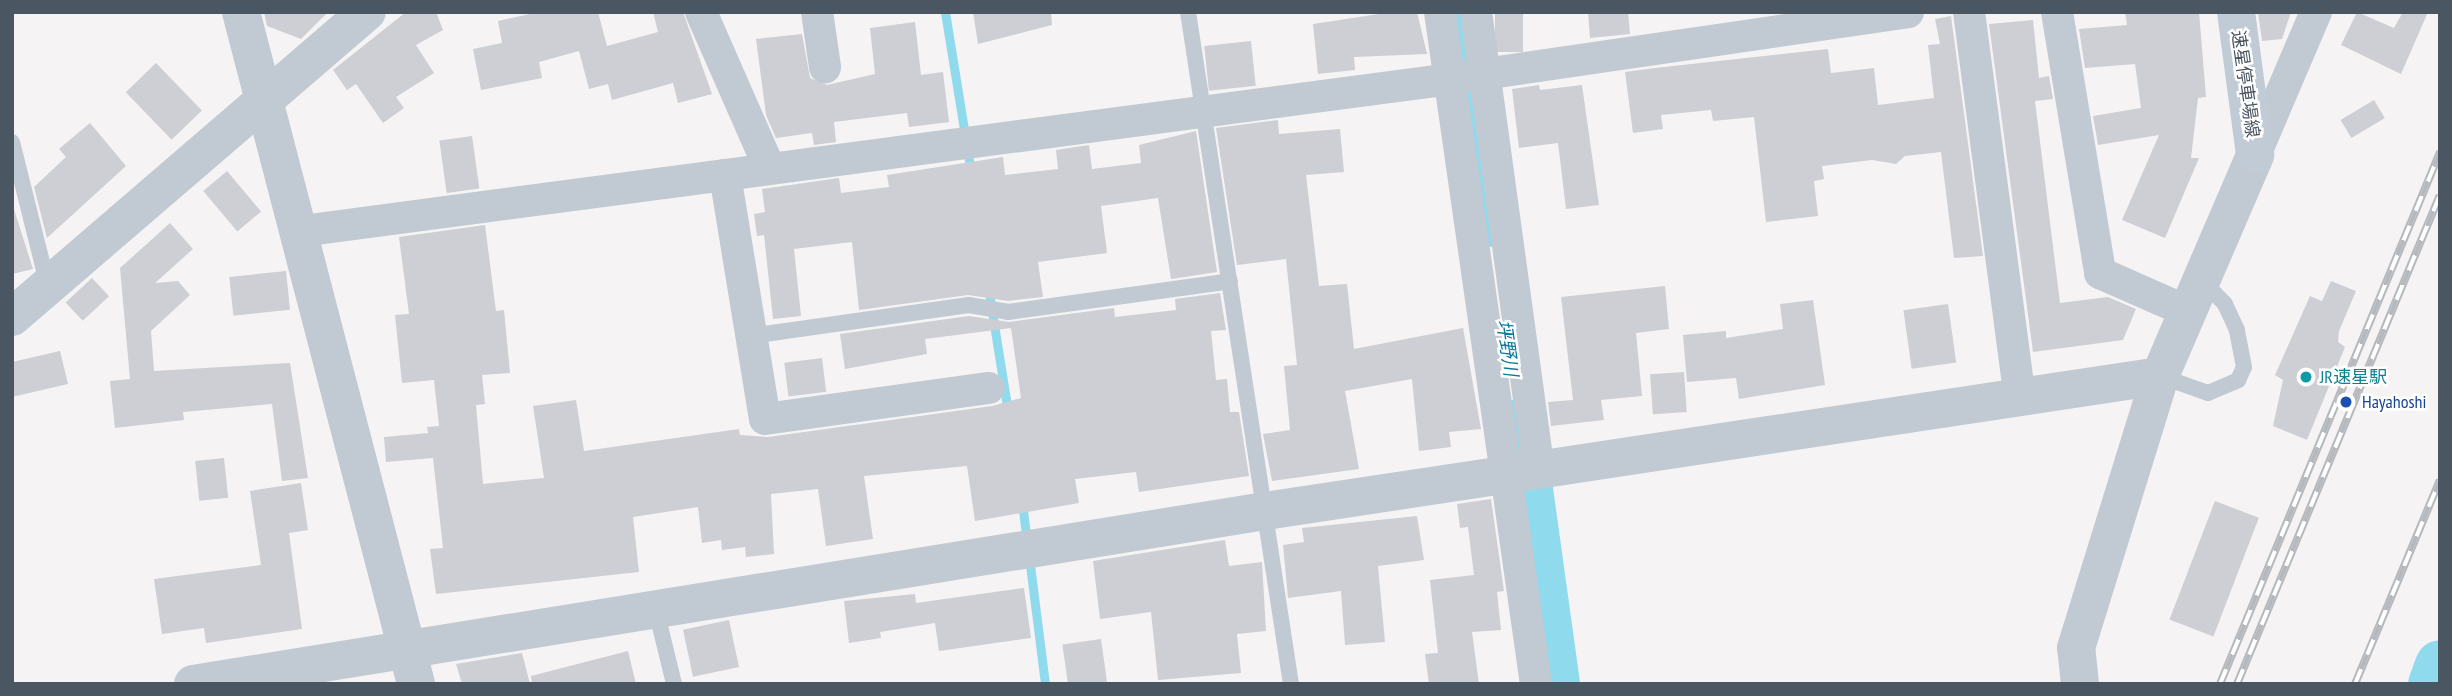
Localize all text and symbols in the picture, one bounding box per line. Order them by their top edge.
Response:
street label: 速星停車場線 [2227,29,2263,139]
water label: 坪野川 [1492,318,1522,378]
place label: JR速星駅 [2320,366,2387,388]
marker: JR速星駅 [2298,369,2314,385]
place label: Hayahoshi [2362,391,2426,413]
marker: Hayahoshi [2336,392,2356,412]

